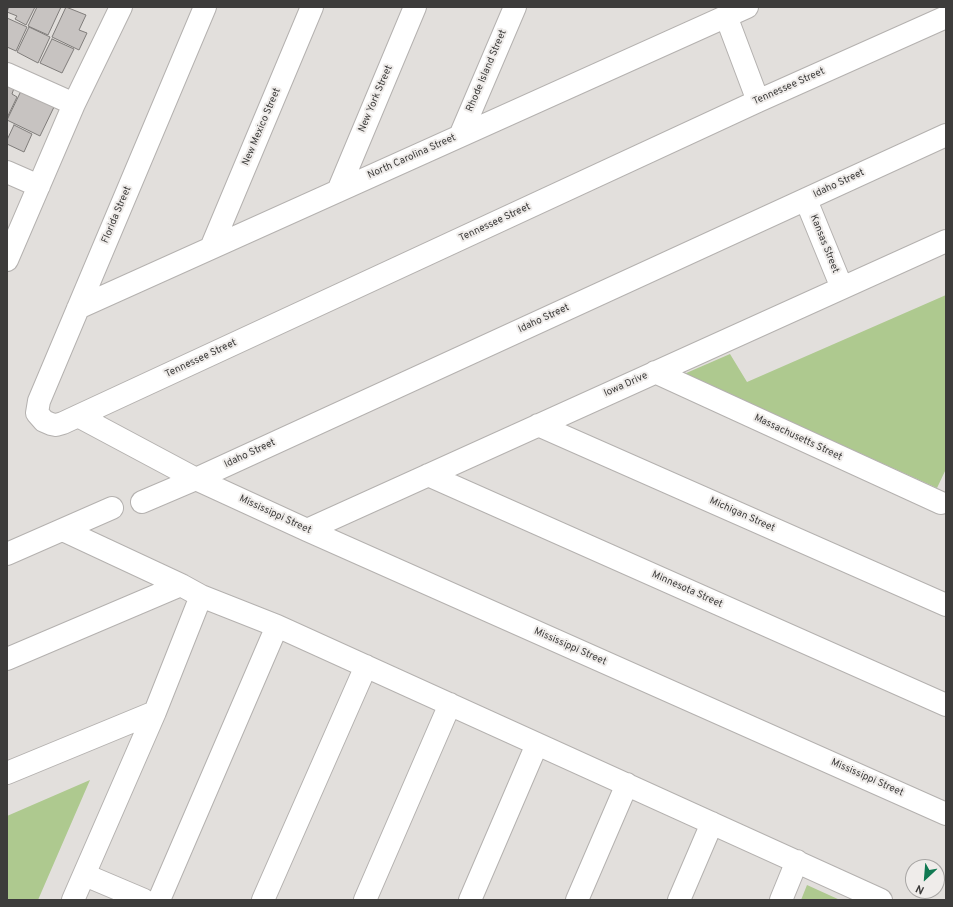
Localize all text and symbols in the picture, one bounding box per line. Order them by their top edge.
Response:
street label: Rhode Island Street [464,28,510,114]
street label: New York Street [356,64,396,134]
street label: Tennessee Street [751,66,827,108]
street label: New Mexico Street [240,86,284,168]
street label: North Carolina Street [366,132,458,182]
street label: Idaho Street [812,167,866,201]
street label: Florida Street [100,185,134,245]
street label: Tennessee Street [457,201,533,245]
street label: Kansas Street [807,213,841,275]
street label: Idaho Street [517,302,571,336]
street label: Tennessee Street [163,337,239,381]
street label: Iowa Drive [602,370,650,400]
street label: Massachusetts Street [752,412,844,464]
street label: Idaho Street [223,437,277,471]
street label: Mississippi Street [237,493,313,537]
street label: Michigan Street [707,495,777,535]
street label: Minnesota Street [650,569,724,611]
street label: Mississippi Street [532,626,608,668]
street label: Mississippi Street [829,757,905,799]
north arrow [905,859,945,899]
text: N [914,881,927,897]

